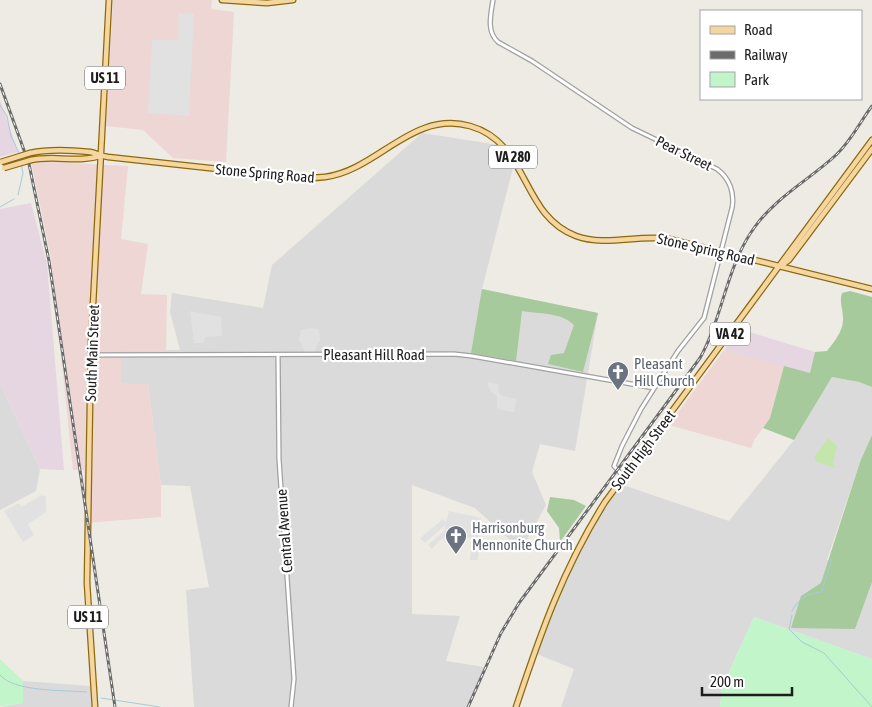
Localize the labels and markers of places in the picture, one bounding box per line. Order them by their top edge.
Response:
place label: Pleasant Hill Church [634,355,695,389]
church icon: Pleasant Hill Church [606,360,630,391]
place label: Harrisonburg Mennonite Church [472,519,573,553]
church icon: Harrisonburg Mennonite Church [444,524,468,555]

